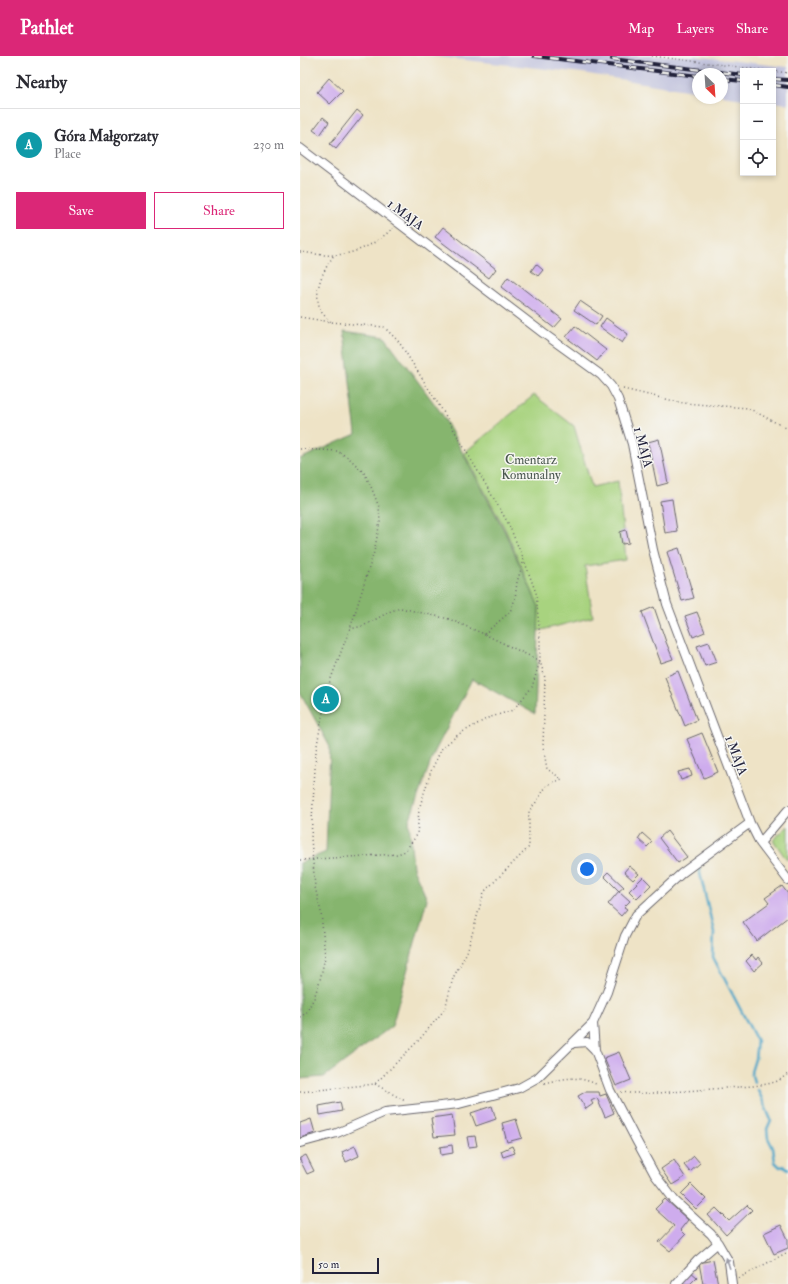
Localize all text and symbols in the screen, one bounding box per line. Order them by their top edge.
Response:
text: Pathlet [20,16,74,40]
text: Map [628,20,654,37]
text: Layers [676,20,714,37]
text: Share [736,20,768,37]
north arrow [692,68,728,104]
map controls [740,68,776,176]
button: + [740,68,776,104]
text: Nearby [16,72,67,93]
button: − [740,104,776,140]
text: Góra Małgorzaty [54,127,158,146]
text: A [25,137,33,153]
text: 230 m [253,137,284,153]
button: locate [740,140,776,176]
text: Place [54,146,81,162]
button: Save [16,192,146,229]
button: Share [154,192,284,229]
street label: 1 MAJA [384,196,427,234]
street label: 1 MAJA [630,425,656,470]
park label: Cmentarz Komunalny [501,452,561,484]
pin: A [313,684,339,714]
street label: 1 MAJA [721,733,751,778]
your location [577,859,597,879]
scale bar [312,1256,379,1275]
one-way arrow [724,1256,730,1268]
text: 50 m [318,1258,339,1271]

